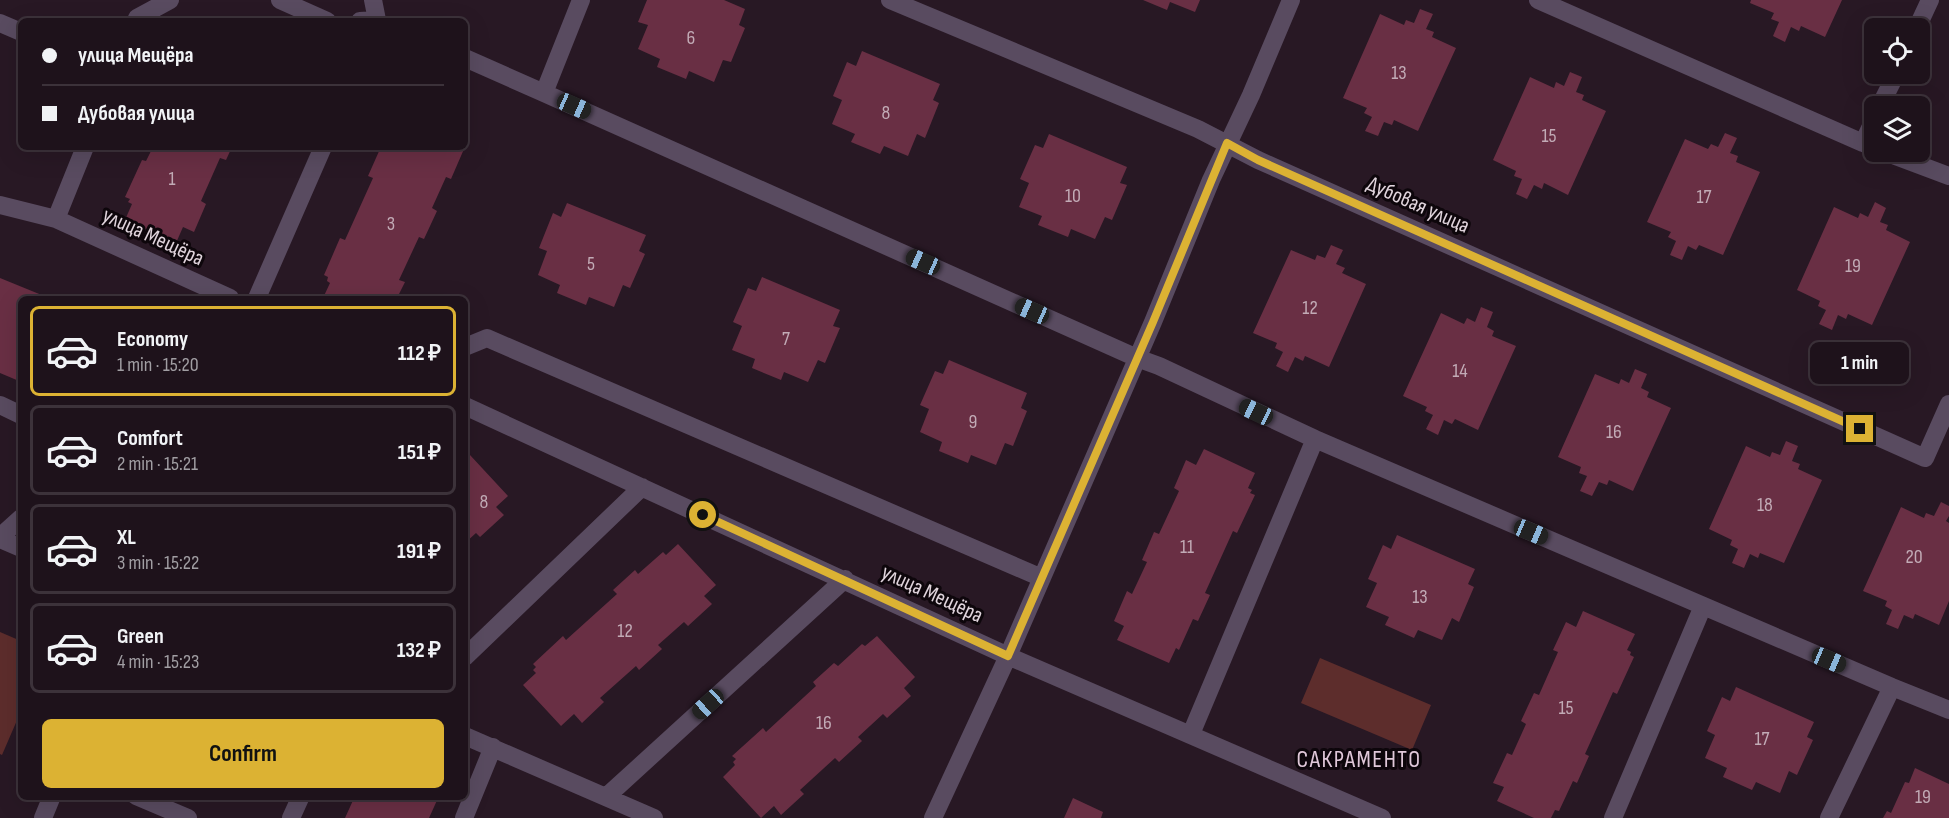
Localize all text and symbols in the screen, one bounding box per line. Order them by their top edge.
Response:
map controls [1864,18,1930,162]
button: locate [1864,18,1930,84]
house number: 6 [687,26,695,50]
text: улица Мещёра [78,42,194,69]
house number: 13 [1391,61,1407,85]
car [554,90,594,122]
button: layers [1864,96,1930,162]
text: Дубовая улица [78,100,195,127]
house number: 8 [882,101,890,125]
house number: 15 [1541,124,1557,148]
house number: 1 [169,167,176,191]
street label: Дубовая улица [1362,170,1474,240]
house number: 10 [1065,184,1081,208]
house number: 17 [1697,185,1711,209]
street label: улица Мещёра [98,202,208,272]
house number: 3 [387,212,395,236]
car [903,246,943,278]
house number: 5 [587,252,595,276]
house number: 19 [1845,254,1861,278]
car [1012,295,1052,327]
house number: 12 [1302,296,1318,320]
icon: car [45,324,99,378]
text: Economy [117,326,188,353]
house number: 7 [782,327,790,351]
text: 112 ₽ [398,340,441,367]
callout: 1 min [1810,342,1910,384]
text: 1 min [1841,351,1878,375]
text: 1 min · 15:20 [117,353,199,377]
house number: 14 [1452,359,1468,383]
car [1236,396,1276,428]
house number: 9 [969,410,977,434]
route end [1846,415,1873,442]
house number: 16 [1606,420,1622,444]
icon: car [45,423,99,477]
text: Comfort [117,425,183,452]
text: 151 ₽ [398,439,441,466]
text: 2 min · 15:21 [117,452,198,476]
house number: 8 [480,490,488,514]
house number: 18 [1757,493,1773,517]
route start [689,501,716,528]
car [1511,517,1551,547]
icon: car [45,522,99,576]
text: XL [117,524,136,551]
house number: 11 [1180,535,1194,559]
text: 191 ₽ [397,538,441,565]
house number: 20 [1905,545,1923,569]
text: 3 min · 15:22 [117,551,199,575]
street label: улица Мещёра [877,559,987,629]
house number: 13 [1412,585,1428,609]
house number: 12 [617,619,633,643]
icon: car [45,621,99,675]
text: Green [117,623,164,650]
text: 132 ₽ [397,637,441,664]
car [1809,645,1849,675]
text: 4 min · 15:23 [117,650,199,674]
car [689,685,727,723]
house number: 15 [1558,696,1574,720]
house number: 16 [816,711,832,735]
button: Confirm [42,719,444,788]
house number: 17 [1755,727,1769,751]
district label: САКРАМЕНТО [1296,745,1422,774]
house number: 19 [1915,785,1931,809]

